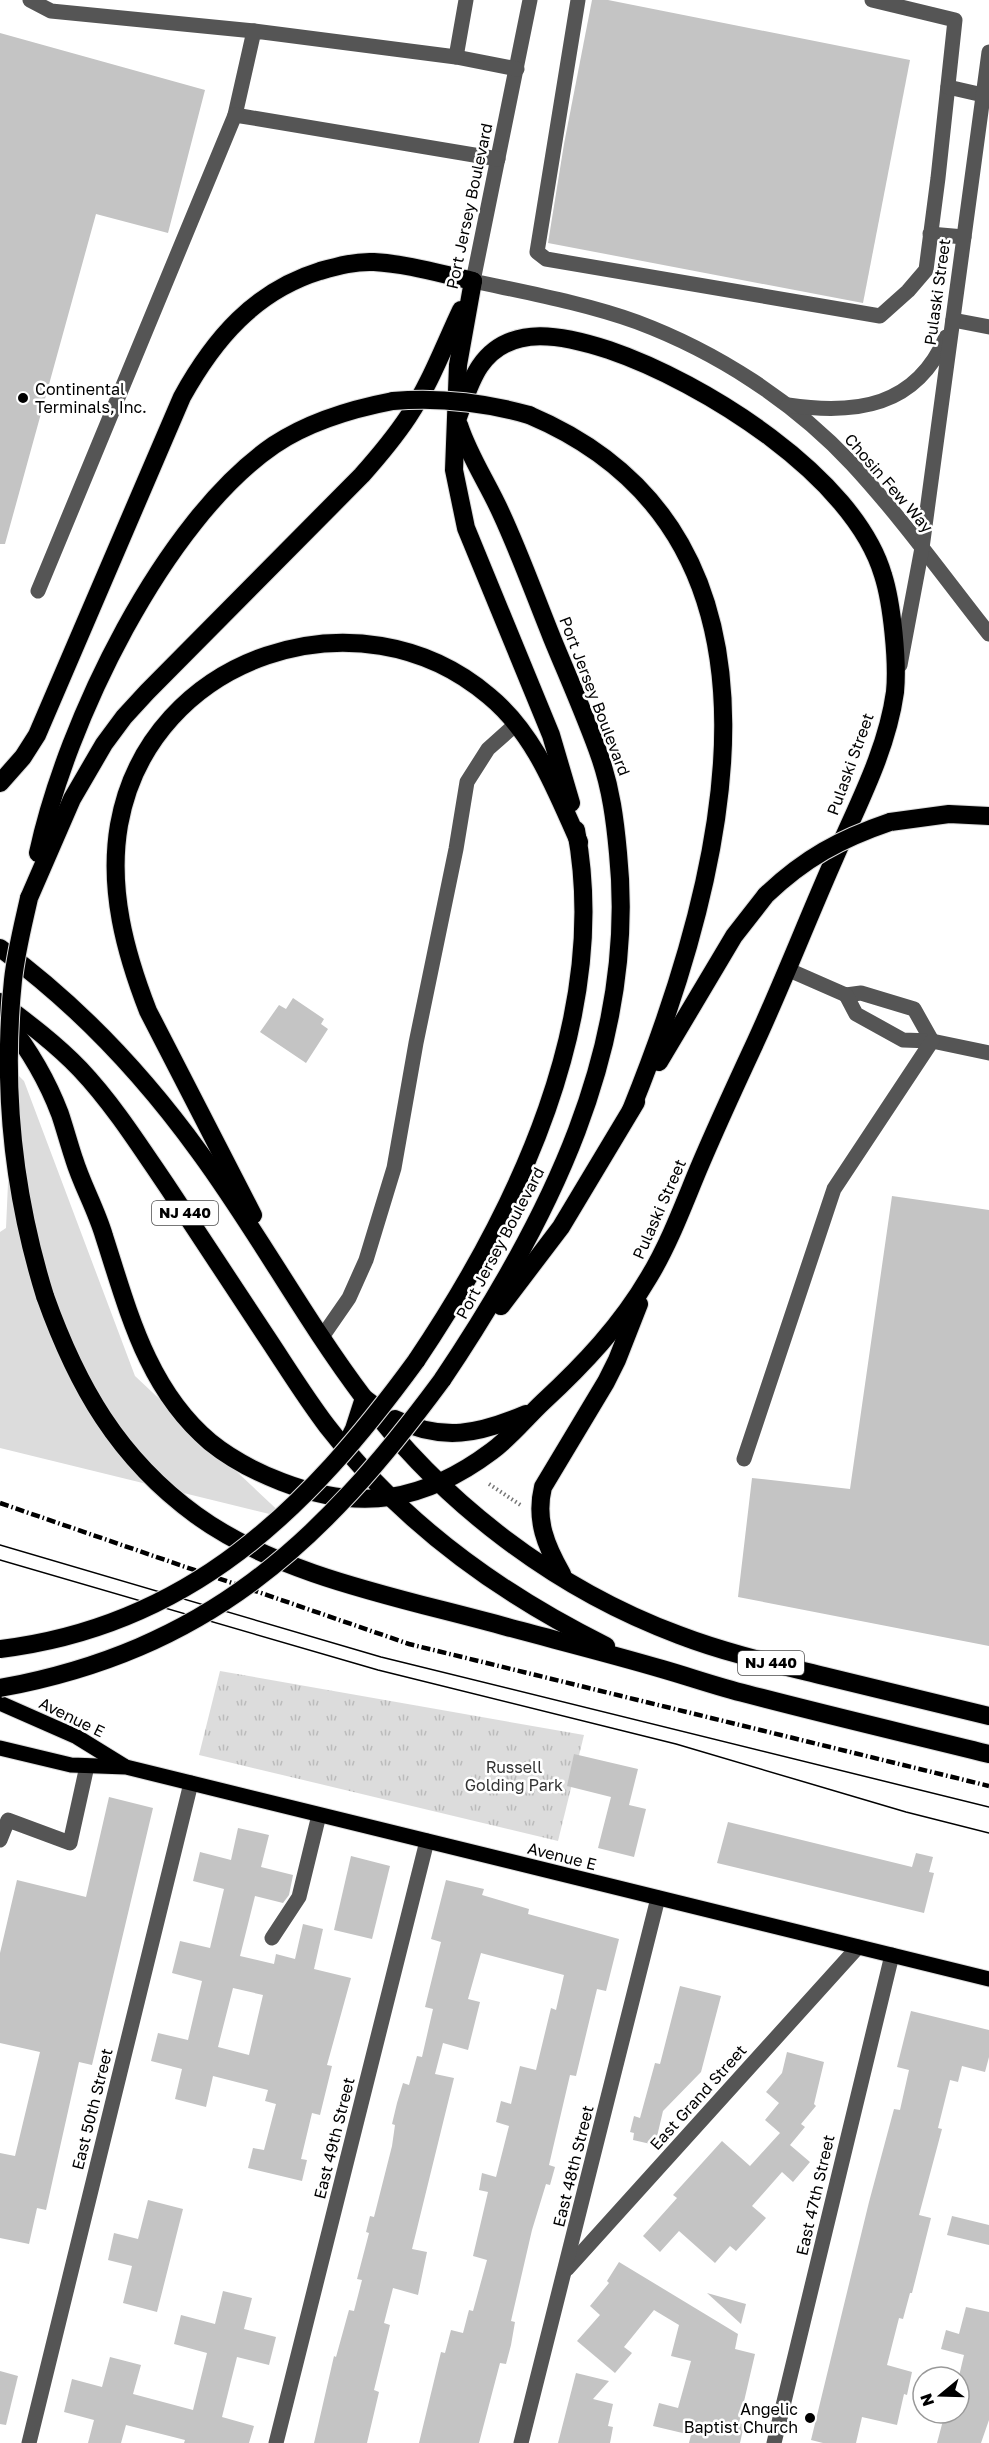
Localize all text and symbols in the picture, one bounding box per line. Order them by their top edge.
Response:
street label: Port Jersey Boulevard [442,121,496,291]
street label: Pulaski Street [920,237,954,347]
place label: Continental Terminals, Inc. [35,379,147,417]
marker: Continental Terminals, Inc. [16,391,30,405]
street label: Chosin Few Way [841,429,937,537]
street label: Port Jersey Boulevard [555,614,635,778]
street label: Pulaski Street [822,710,878,818]
street label: Pulaski Street [628,1156,690,1262]
street label: Port Jersey Boulevard [451,1164,549,1322]
road number: NJ 440 [152,1201,218,1225]
road number: NJ 440 [738,1651,804,1675]
street label: Avenue E [36,1693,108,1741]
park label: Russell Golding Park [465,1757,563,1795]
street label: Avenue E [525,1838,599,1874]
street label: East Grand Street [645,2040,751,2154]
street label: East 50th Street [67,2046,117,2172]
street label: East 49th Street [309,2075,359,2201]
street label: East 48th Street [548,2103,598,2229]
street label: East 47th Street [791,2133,839,2257]
north arrow [911,2365,971,2425]
text: N [915,2391,938,2409]
place label: Angelic Baptist Church [684,2399,798,2437]
marker: Angelic Baptist Church [803,2411,817,2425]

